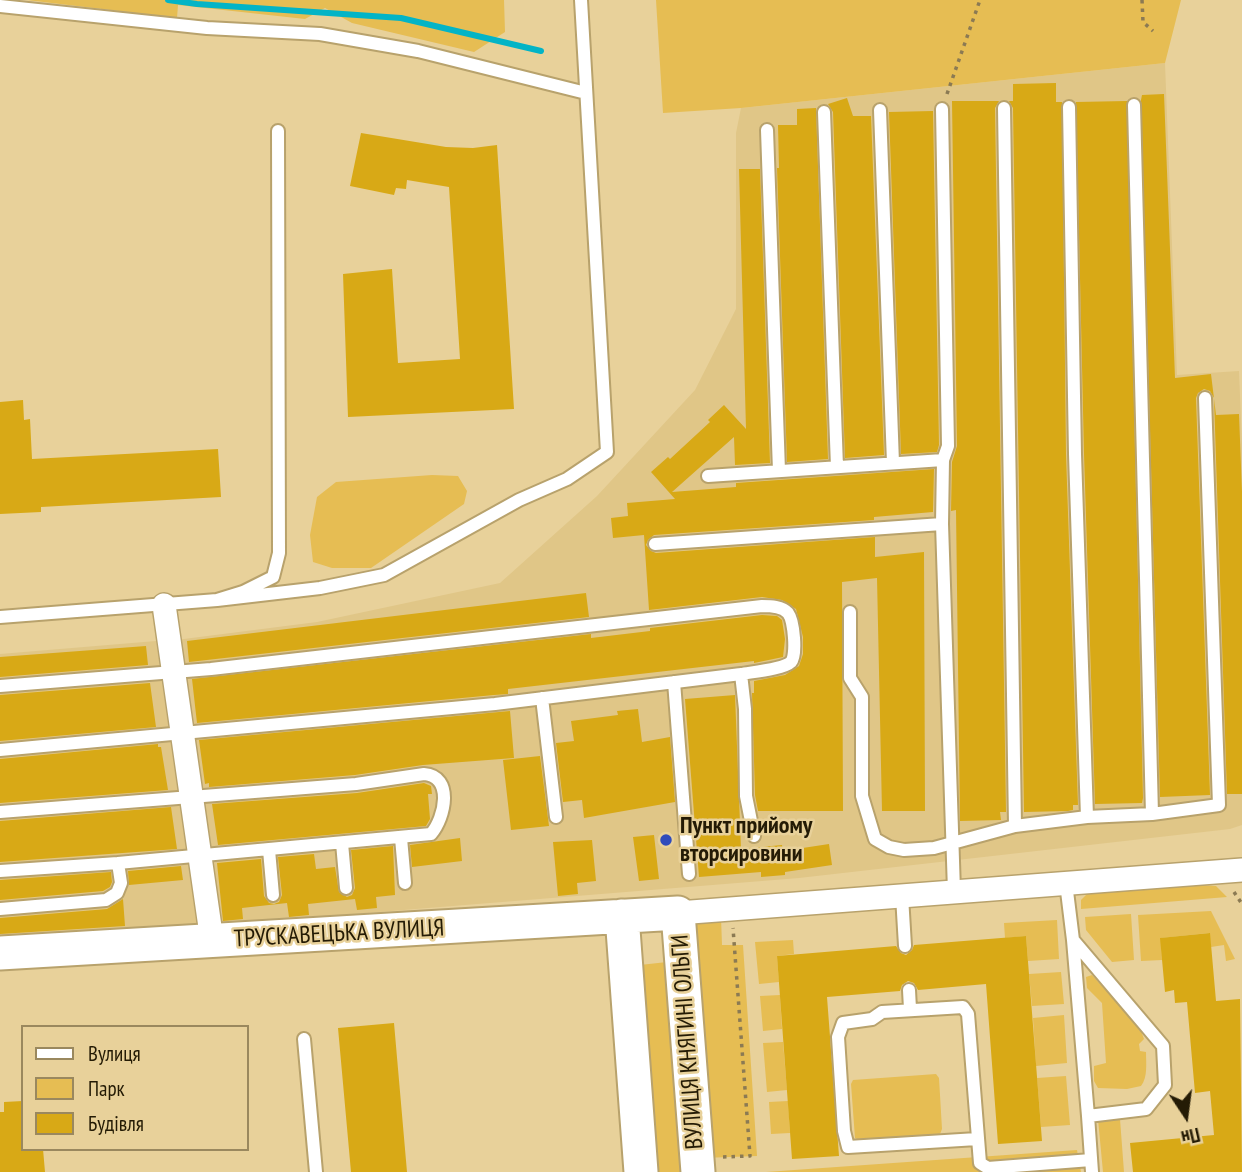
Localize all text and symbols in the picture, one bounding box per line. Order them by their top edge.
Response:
place label: Пункт прийому вторсировини [680,812,812,868]
marker: Пункт прийому вторсировини [658,832,674,848]
street label: ТРУСКАВЕЦЬКА ВУЛИЦЯ [233,914,445,954]
street label: ВУЛИЦЯ КНЯГИНІ ОЛЬГИ [666,934,710,1150]
legend [21,1025,248,1151]
text: Вулиця [88,1040,141,1067]
text: Парк [88,1075,125,1102]
north arrow [1151,1081,1221,1151]
text: Будівля [88,1110,144,1137]
text: Пн [1179,1123,1202,1150]

